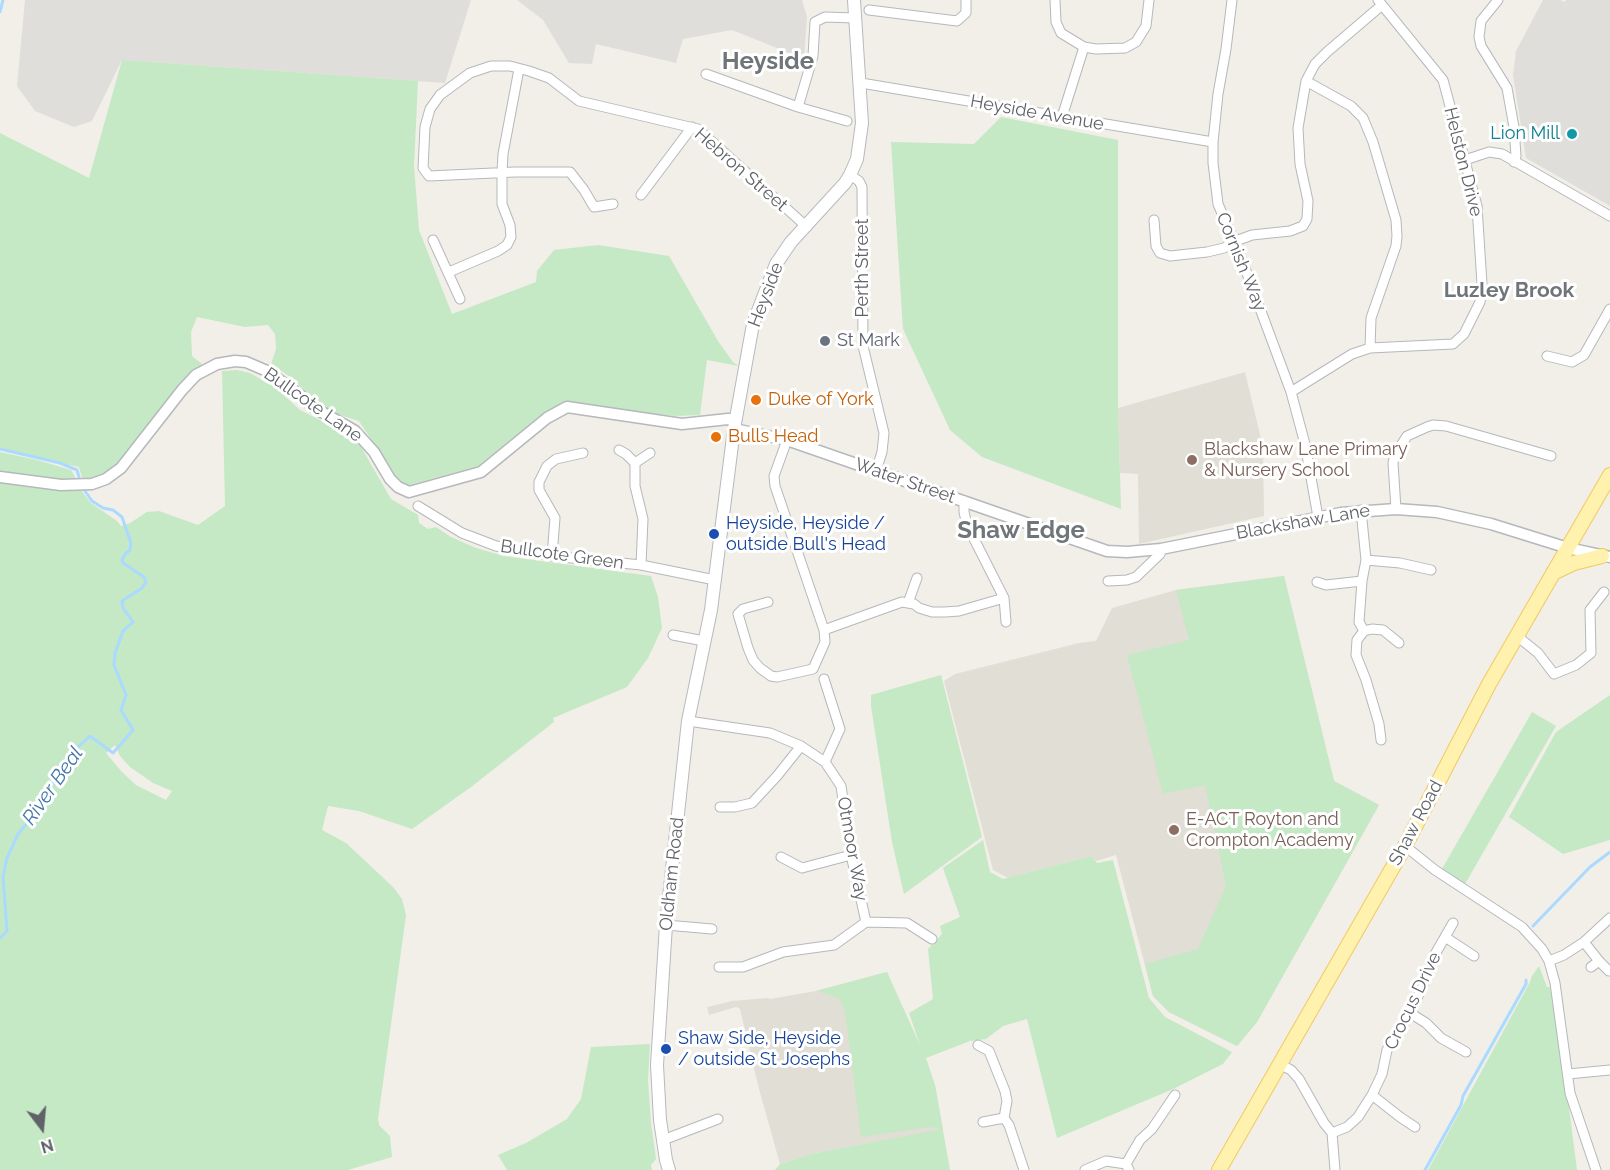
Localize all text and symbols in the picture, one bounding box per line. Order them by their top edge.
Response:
district label: Heyside [722,48,814,76]
street label: Heyside Avenue [969,91,1105,135]
street label: Helston Drive [1439,105,1487,219]
place label: Lion Mill [1490,123,1560,145]
street label: Hebron Street [690,124,792,216]
marker: Lion Mill [1565,127,1579,141]
street label: Cornish Way [1211,209,1271,315]
street label: Perth Street [852,219,874,317]
street label: Heyside [744,260,788,330]
district label: Luzley Brook [1444,278,1574,304]
place label: St Mark [837,330,900,352]
marker: St Mark [818,334,832,348]
street label: Bullcote Lane [260,363,366,447]
place label: Duke of York [768,389,873,411]
marker: Duke of York [749,393,763,407]
place label: Bulls Head [728,426,818,448]
marker: Bulls Head [709,430,723,444]
place label: Blackshaw Lane Primary & Nursery School [1204,439,1408,482]
marker: Blackshaw Lane Primary & Nursery School [1185,453,1199,467]
street label: Water Street [852,454,958,508]
street label: Blackshaw Lane [1234,500,1372,544]
place label: Heyside, Heyside / outside Bull's Head [726,513,886,556]
district label: Shaw Edge [957,517,1085,545]
marker: Heyside, Heyside / outside Bull's Head [707,527,721,541]
street label: Bullcote Green [499,536,625,574]
water label: River Beal [17,742,89,830]
street label: Shaw Road [1385,777,1447,869]
street label: Otmoor Way [832,795,872,903]
place label: E-ACT Royton and Crompton Academy [1186,809,1354,852]
street label: Oldham Road [655,816,689,932]
marker: E-ACT Royton and Crompton Academy [1167,823,1181,837]
street label: Crocus Drive [1380,949,1446,1053]
place label: Shaw Side, Heyside / outside St Josephs [678,1028,850,1070]
marker: Shaw Side, Heyside / outside St Josephs [659,1042,673,1056]
north arrow [12,1098,72,1158]
text: N [39,1135,56,1157]

